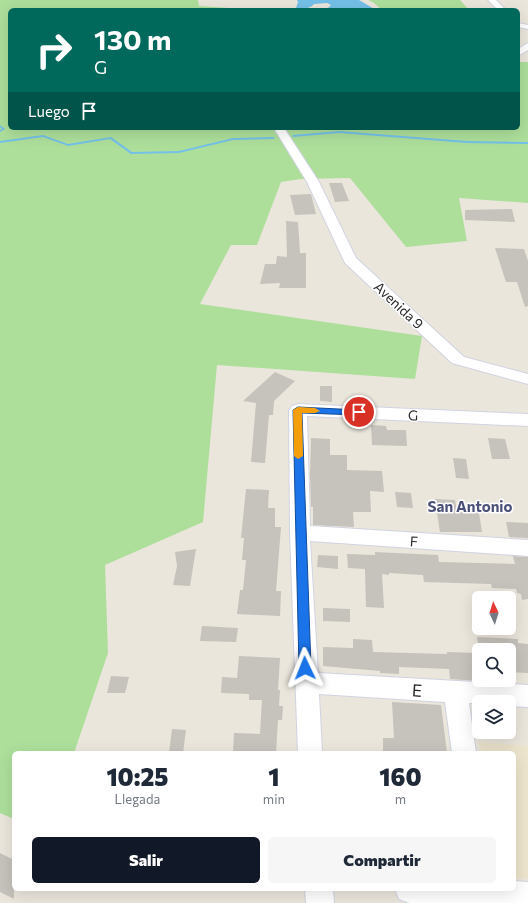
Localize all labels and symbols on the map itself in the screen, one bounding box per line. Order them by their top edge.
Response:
street label: Avenida 9 [371,278,427,332]
pin [342,395,376,429]
street label: G [408,406,418,424]
district label: San Antonio [428,497,513,515]
street label: F [409,532,419,550]
north arrow [472,591,516,635]
position arrow [284,647,326,689]
street label: E [411,679,423,701]

